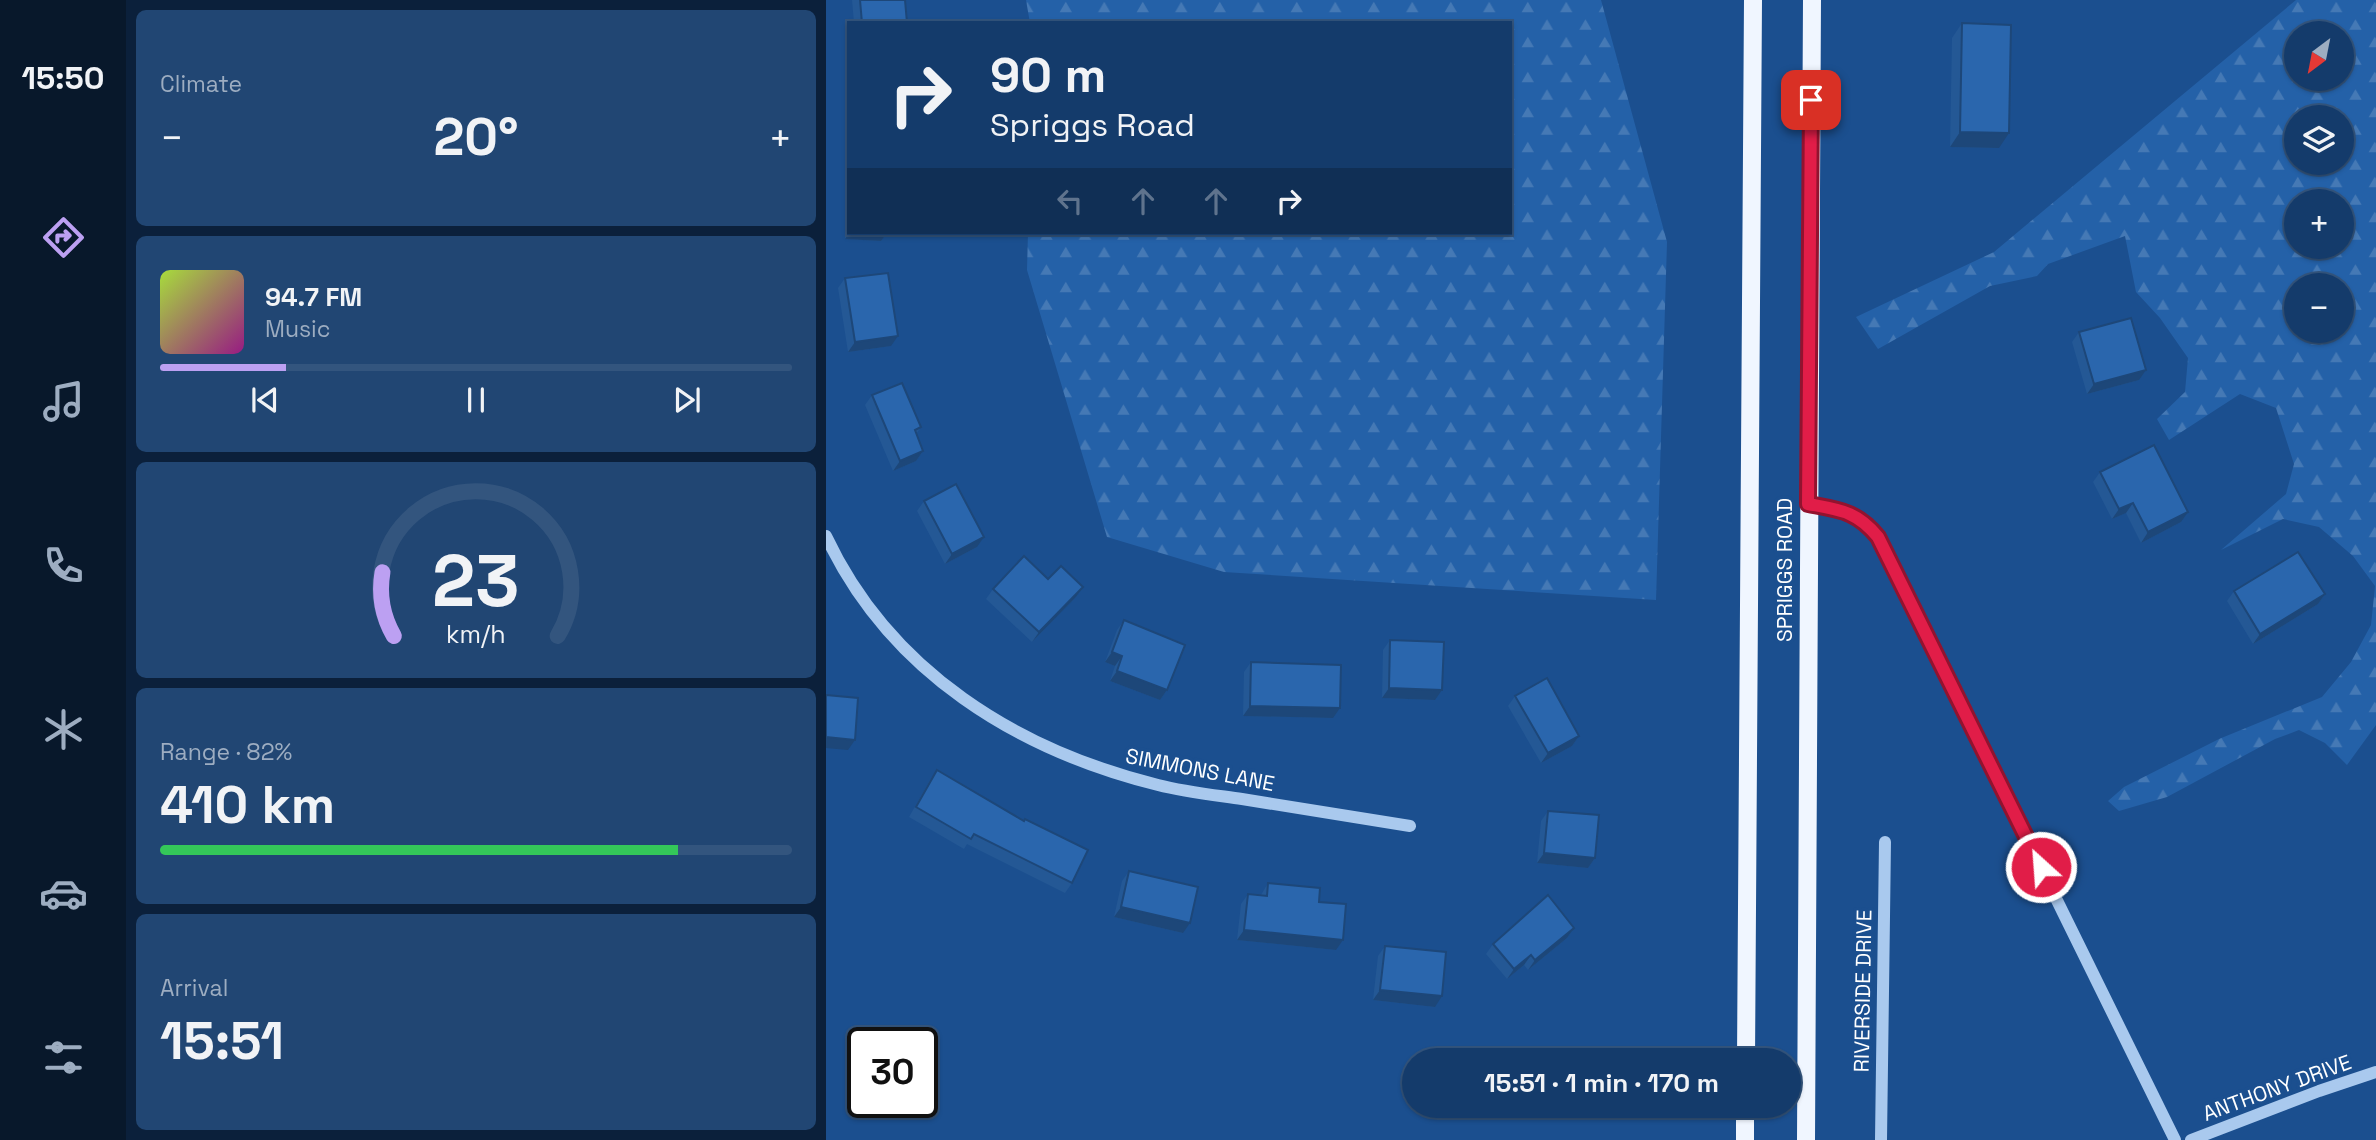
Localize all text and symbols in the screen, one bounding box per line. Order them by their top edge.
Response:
north arrow [2284,21,2354,91]
map controls [2284,21,2354,343]
text: 90 m [990,44,1106,106]
icon: right [875,49,966,140]
text: 15:50 [21,58,105,98]
text: Climate [160,69,242,99]
pin [1781,70,1841,130]
icon: arrive [1792,81,1830,119]
text: 20° [433,104,519,170]
text: Spriggs Road [990,105,1195,145]
button: layers [2284,105,2354,175]
text: − [160,114,184,162]
text: + [768,114,792,162]
icon: left [1051,182,1089,220]
icon: ahead [1124,182,1162,220]
icon: ahead [1197,182,1235,220]
icon: right [1270,182,1308,220]
button: + [2284,189,2354,259]
icon: directions [39,213,88,262]
button: − [2284,273,2354,343]
text: 94.7 FM [265,280,362,314]
text: Music [265,314,330,344]
icon: music [39,377,88,426]
icon: previous [246,381,284,419]
icon: pause [457,381,495,419]
icon: next [668,381,706,419]
street label: SPRIGGS ROAD [1771,498,1798,642]
text: 23 [432,534,520,627]
icon: phone [39,541,88,590]
text: km/h [446,618,506,650]
icon: climate [39,705,88,754]
text: Range · 82% [160,737,292,767]
street label: SIMMONS LANE [1123,742,1277,797]
text: 410 km [160,772,335,838]
position arrow [2004,830,2078,904]
icon: car [39,869,88,918]
street label: RIVERSIDE DRIVE [1848,909,1877,1073]
text: Arrival [160,973,228,1003]
text: 15:51 [160,1008,284,1074]
speed limit sign: 30 [847,1027,938,1118]
icon: filters [39,1033,88,1082]
street label: ANTHONY DRIVE [2199,1048,2355,1127]
text: 15:51 · 1 min · 170 m [1484,1066,1719,1100]

